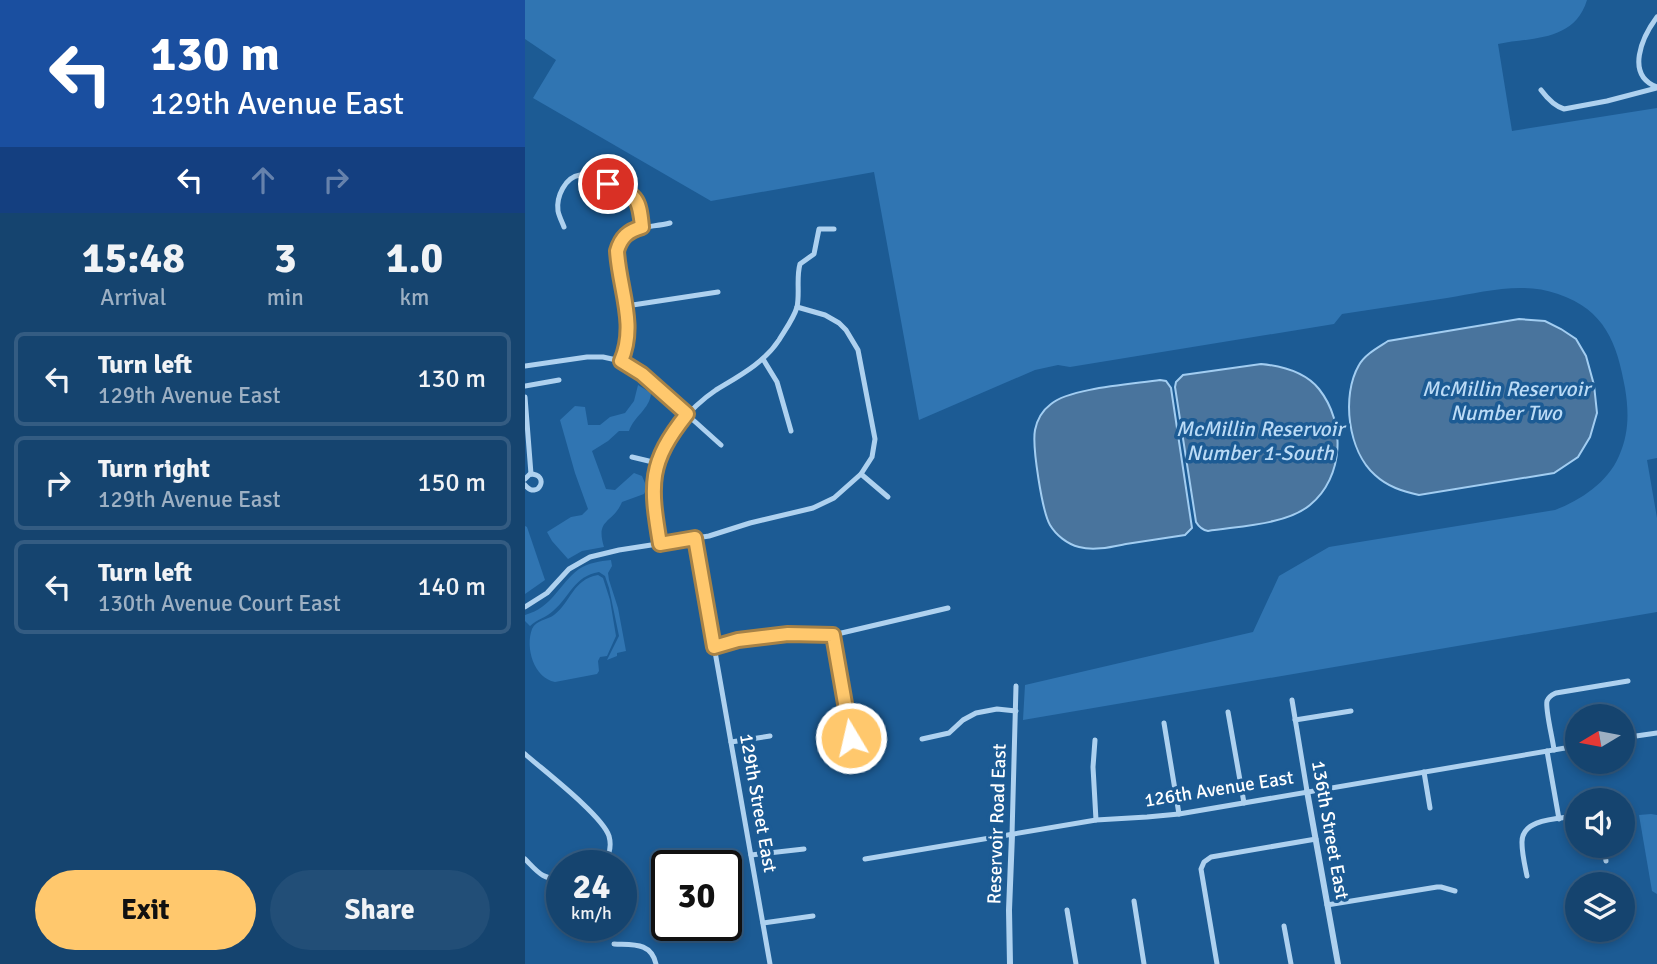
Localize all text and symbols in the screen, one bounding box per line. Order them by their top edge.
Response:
text: 130 m [150,24,280,84]
icon: left [35,28,126,119]
text: 129th Avenue East [150,84,404,123]
pin [578,154,638,214]
icon: left [171,161,209,199]
icon: ahead [244,161,282,199]
icon: right [317,161,355,199]
icon: arrive [589,165,627,203]
text: 15:48 [82,233,185,284]
text: 3 [274,233,297,284]
text: 1.0 [386,233,443,284]
text: Arrival [100,283,167,312]
text: min [267,283,304,312]
text: km [400,283,429,312]
text: Turn left [98,349,192,381]
icon: left [39,360,77,398]
text: 130 m [417,363,486,395]
water label: McMillin Reservoir Number Two [1422,376,1593,426]
text: 129th Avenue East [98,381,281,410]
water label: McMillin Reservoir Number 1-South [1176,416,1347,466]
text: Turn right [98,453,210,485]
icon: right [39,464,77,502]
text: 150 m [417,467,486,499]
text: 129th Avenue East [98,485,281,514]
text: Turn left [98,557,192,589]
icon: left [39,568,77,606]
text: 140 m [417,571,486,603]
text: 130th Avenue Court East [98,589,341,618]
position arrow [814,701,888,775]
north arrow [1565,704,1635,774]
map controls [1565,704,1635,942]
street label: 129th Street East [734,732,782,875]
street label: Reservoir Road East [982,743,1012,905]
street label: 136th Street East [1306,759,1354,902]
street label: 126th Avenue East [1143,765,1296,813]
button: sound [1565,788,1635,858]
speed limit sign: 30 [651,850,742,941]
text: 24 [573,865,610,908]
button: Exit [35,870,256,950]
button: Share [270,870,490,950]
button: layers [1565,872,1635,942]
text: km/h [571,902,612,924]

